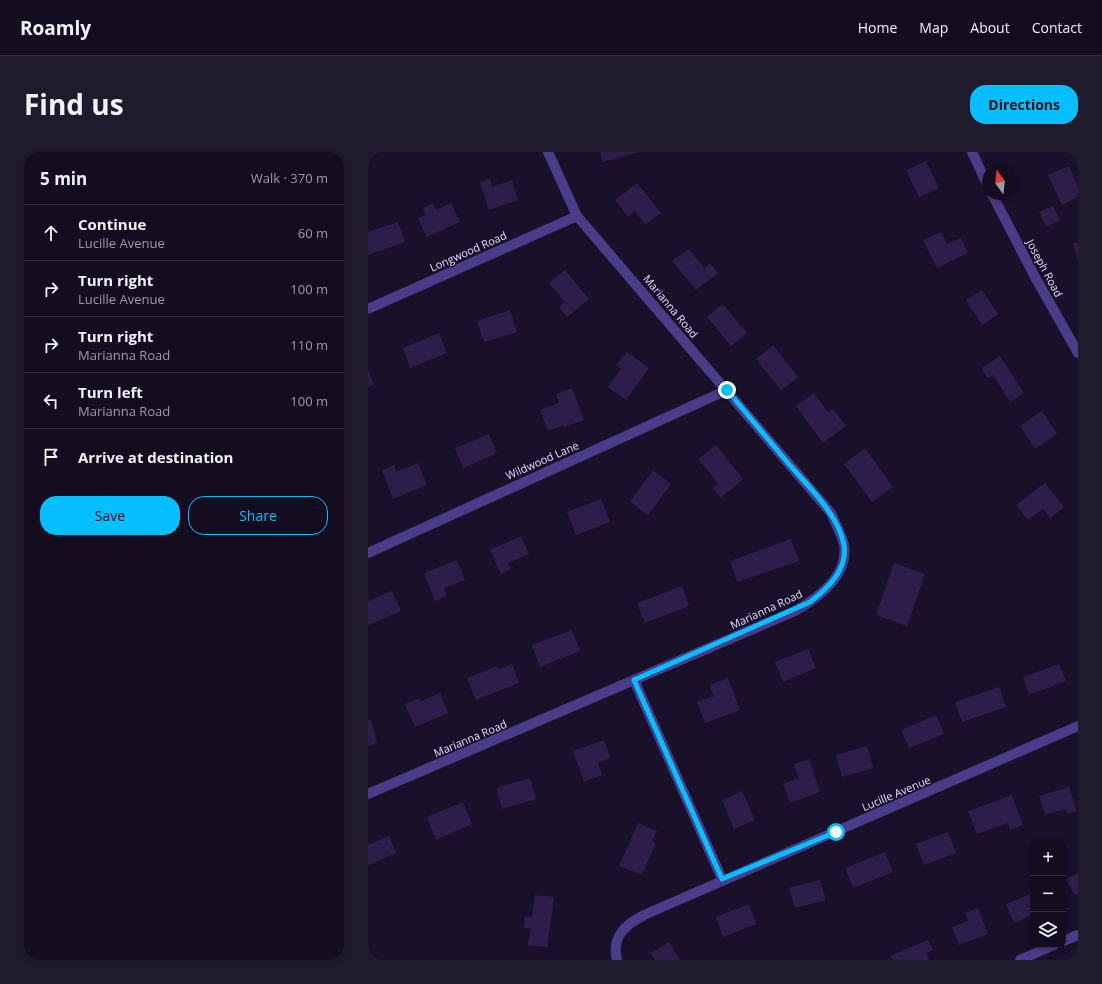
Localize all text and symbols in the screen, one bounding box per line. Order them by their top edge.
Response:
text: Roamly [20,15,91,41]
text: Home [858,18,897,37]
text: Map [919,18,948,37]
text: About [970,18,1010,37]
text: Contact [1032,18,1082,37]
text: Find us [24,85,124,123]
button: Directions [970,85,1078,124]
north arrow [982,164,1018,200]
text: 5 min [40,167,87,190]
text: Walk · 370 m [251,169,328,187]
text: Continue [78,214,146,234]
icon: ahead [40,222,62,244]
text: 60 m [298,224,328,242]
street label: Longwood Road [427,227,509,275]
text: Lucille Avenue [78,234,165,252]
street label: Joseph Road [1023,236,1067,300]
text: Turn right [78,270,153,290]
street label: Marianna Road [640,271,702,341]
icon: right [40,278,62,300]
text: 100 m [290,280,328,298]
text: Lucille Avenue [78,290,165,308]
text: Turn right [78,326,153,346]
icon: right [40,334,62,356]
text: 110 m [290,336,328,354]
text: Marianna Road [78,346,170,364]
route end [718,381,736,399]
text: Turn left [78,382,143,402]
icon: left [40,390,62,412]
text: 100 m [290,392,328,410]
text: Marianna Road [78,402,170,420]
street label: Wildwood Lane [503,437,581,483]
icon: arrive [40,446,62,468]
text: Arrive at destination [78,447,233,467]
button: Save [40,496,180,535]
button: Share [188,496,328,535]
street label: Marianna Road [727,586,805,632]
street label: Marianna Road [431,716,509,760]
street label: Lucille Avenue [859,772,933,814]
route start [827,823,845,841]
map controls [1030,840,1066,948]
button: + [1030,840,1066,876]
button: − [1030,876,1066,912]
button: layers [1030,912,1066,948]

